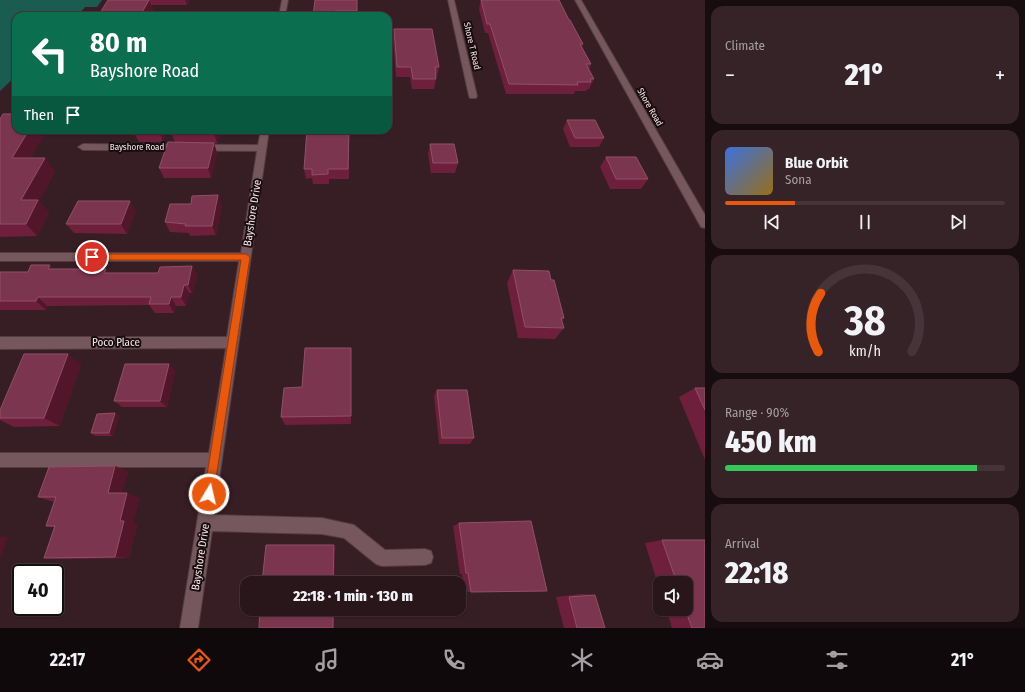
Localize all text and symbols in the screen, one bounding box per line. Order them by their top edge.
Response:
street label: Shore T Road [462,21,482,71]
text: 80 m [90,26,147,59]
icon: left [24,28,76,80]
text: Climate [725,38,765,53]
text: 21° [845,57,885,93]
text: Bayshore Road [90,60,199,82]
text: − [725,62,735,89]
text: + [995,62,1005,89]
street label: Shore Road [635,86,665,128]
icon: arrive [62,104,84,126]
text: Then [24,106,54,124]
street label: Bayshore Road [110,142,164,152]
text: Blue Orbit [785,154,848,172]
text: Sona [785,172,812,187]
street label: Bayshore Drive [241,179,264,247]
icon: previous [761,211,783,233]
icon: pause [854,211,876,233]
icon: next [947,211,969,233]
pin [75,240,109,274]
icon: arrive [81,246,103,268]
text: 38 [843,296,886,346]
street label: Poco Place [92,336,140,349]
text: km/h [849,343,881,360]
text: Range · 90% [725,405,789,420]
text: 450 km [725,424,817,460]
position arrow [188,473,230,515]
street label: Bayshore Drive [189,523,212,591]
text: Arrival [725,536,759,551]
text: 22:18 [725,555,788,591]
speed limit sign: 40 [12,564,64,616]
map controls [653,576,693,616]
button: sound [653,576,693,616]
text: 22:18 · 1 min · 130 m [293,587,413,605]
icon: directions [185,646,213,674]
icon: music [313,646,341,674]
icon: phone [440,646,468,674]
icon: climate [568,646,596,674]
icon: car [696,646,724,674]
icon: filters [823,646,851,674]
text: 22:17 [50,649,85,671]
text: 21° [951,649,975,671]

